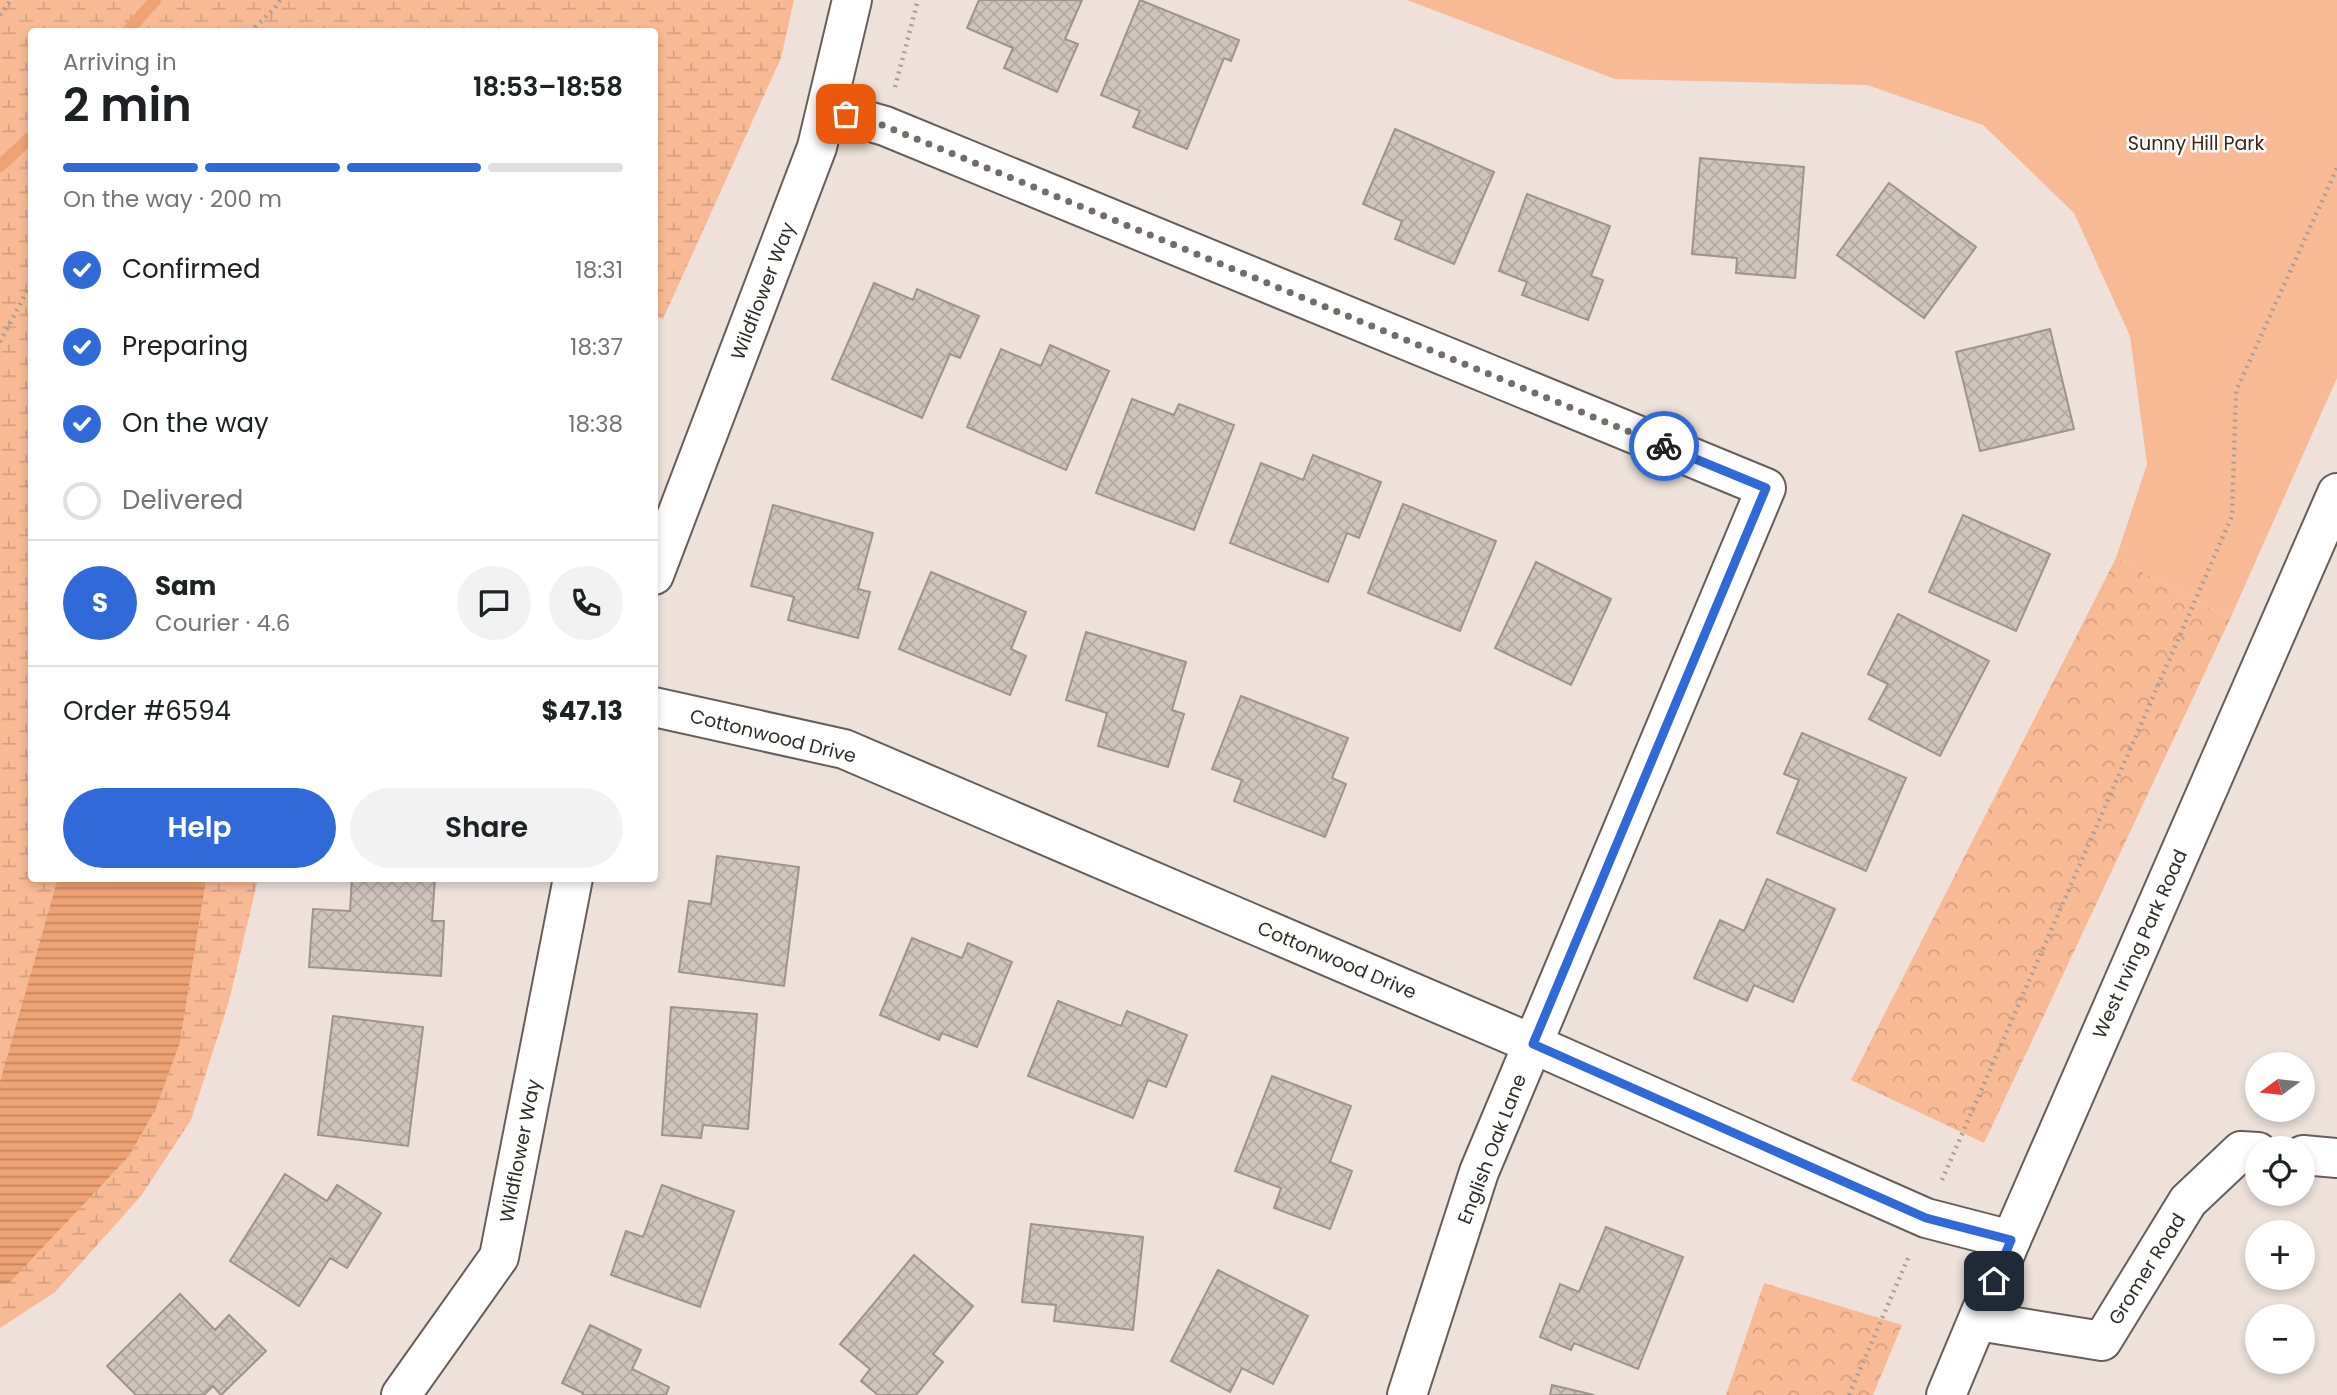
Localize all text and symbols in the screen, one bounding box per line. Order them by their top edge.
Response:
text: Arriving in [63,46,177,78]
text: 18:53–18:58 [473,69,623,105]
text: 2 min [63,73,192,137]
pin [816,84,876,144]
icon: bag [827,95,865,133]
park label: Sunny Hill Park [2128,130,2264,157]
text: On the way · 200 m [63,183,282,215]
street label: Wildflower Way [724,218,802,364]
icon: check [63,251,101,289]
text: Confirmed [122,251,260,287]
text: 18:31 [575,254,623,286]
icon: check [63,328,101,366]
text: Preparing [122,328,248,364]
text: 18:37 [570,331,623,363]
icon: check [63,405,101,443]
text: On the way [122,405,269,441]
text: 18:38 [568,408,623,440]
courier [1629,411,1699,481]
icon: bike [1645,427,1683,465]
text: Delivered [122,482,243,518]
button: chat [457,566,531,640]
button: phone [549,566,623,640]
text: Sam [155,568,216,604]
text: S [92,585,108,621]
text: Courier · 4.6 [155,607,290,639]
text: Order #6594 [63,693,231,729]
text: $47.13 [542,693,623,729]
street label: Cottonwood Drive [687,702,859,770]
button: Help [63,788,336,868]
button: Share [350,788,623,868]
street label: West Irving Park Road [2086,845,2194,1043]
street label: Cottonwood Drive [1253,914,1421,1006]
north arrow [2245,1052,2315,1122]
map controls [2245,1052,2315,1374]
street label: English Oak Lane [1451,1070,1533,1228]
street label: Wildflower Way [493,1077,547,1225]
button: locate [2245,1136,2315,1206]
street label: Gromer Road [2102,1208,2192,1330]
button: + [2245,1220,2315,1290]
pin [1964,1251,2024,1311]
icon: home [1975,1262,2013,1300]
button: − [2245,1304,2315,1374]

